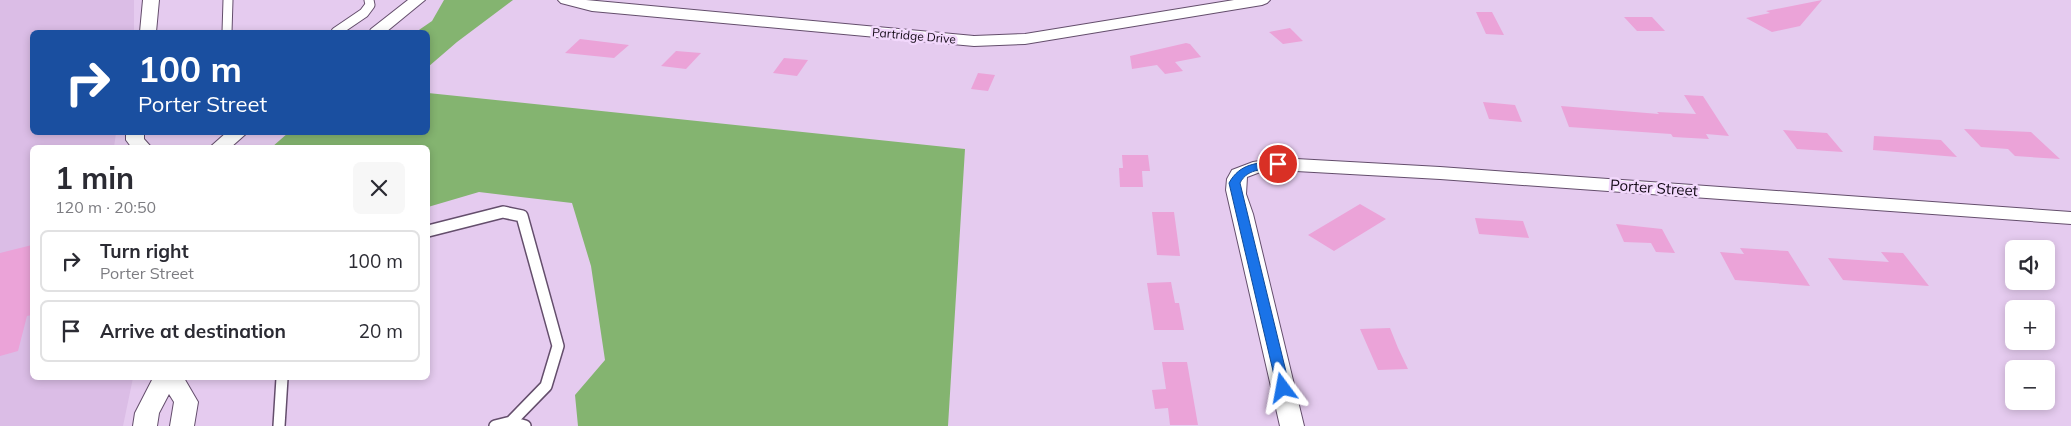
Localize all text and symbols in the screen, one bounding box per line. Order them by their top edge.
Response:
street label: Partridge Drive [872,24,956,47]
text: 100 m [138,47,242,91]
icon: right [55,50,120,115]
text: Porter Street [138,90,267,118]
pin [1257,143,1299,185]
icon: arrive [1264,150,1292,178]
text: 1 min [55,159,134,197]
button: close [353,162,405,214]
street label: Porter Street [1609,175,1699,200]
text: 120 m · 20:50 [55,197,156,217]
text: Turn right [100,239,189,263]
map controls [2005,240,2055,410]
button: sound [2005,240,2055,290]
icon: right [57,247,85,275]
text: 100 m [347,249,403,273]
text: Porter Street [100,263,194,283]
button: + [2005,300,2055,350]
icon: arrive [57,317,85,345]
text: Arrive at destination [100,319,286,343]
text: 20 m [359,319,403,343]
button: − [2005,360,2055,410]
position arrow [1256,361,1308,413]

